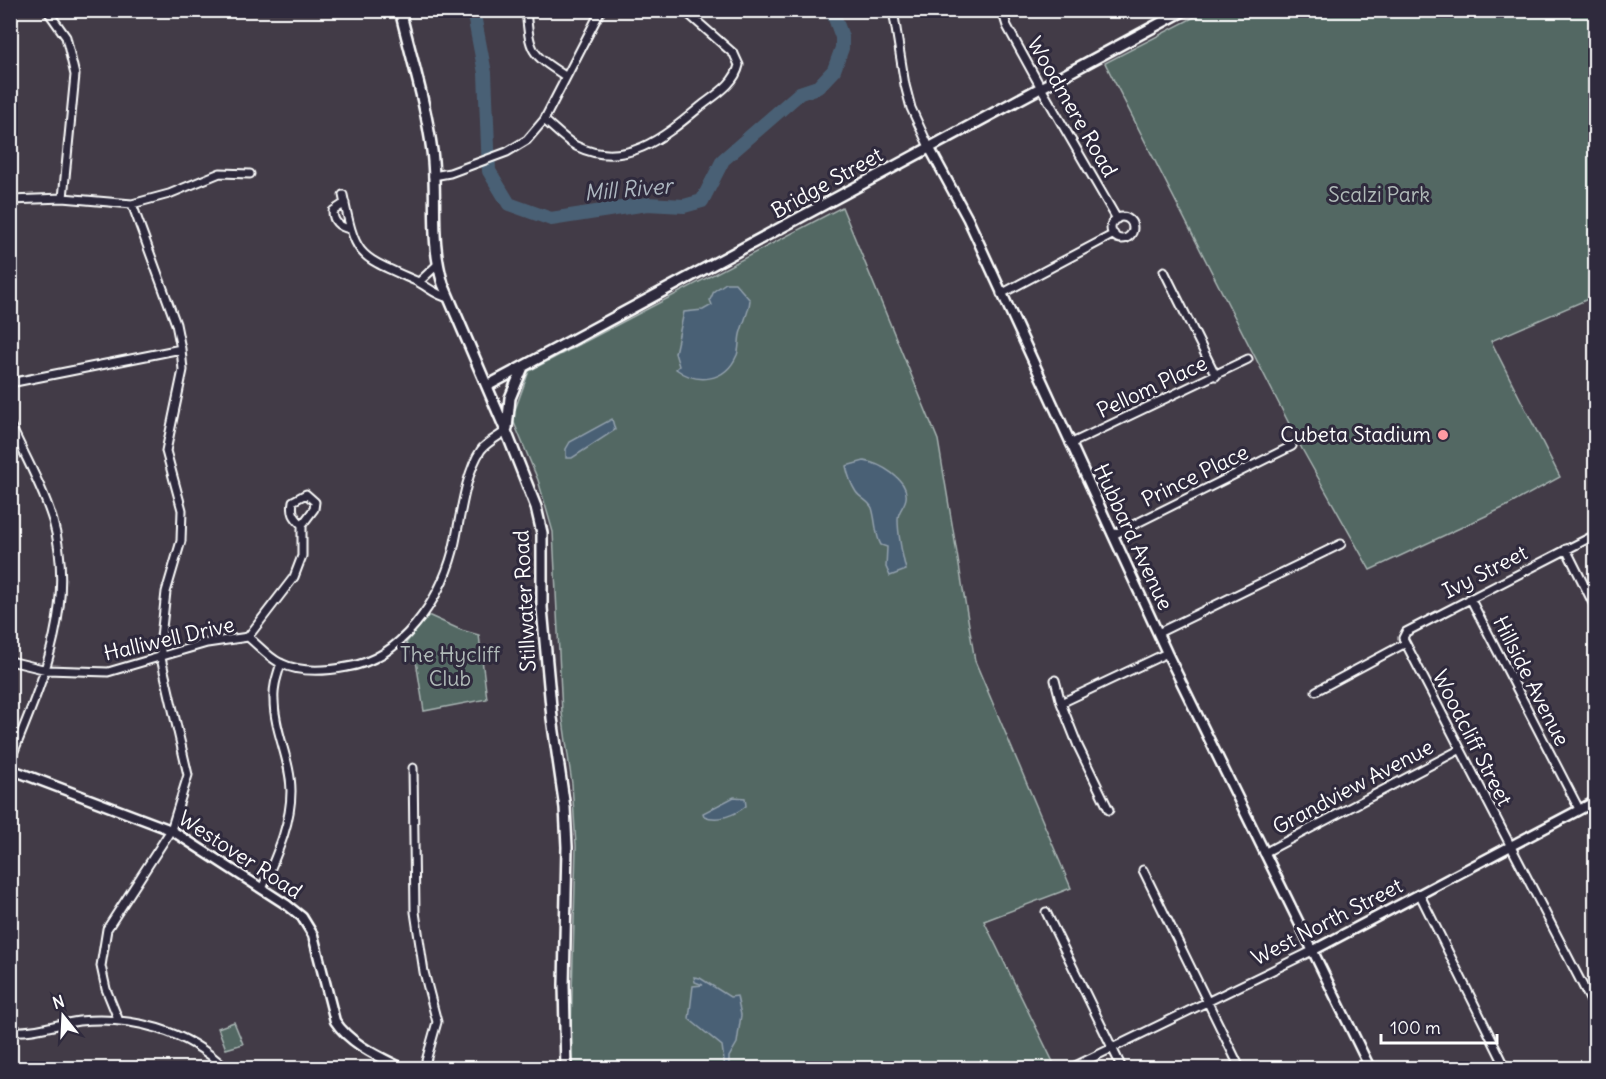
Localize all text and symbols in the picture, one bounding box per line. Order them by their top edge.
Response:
street label: Woodmere Road [1021,32,1124,182]
street label: Bridge Street [766,141,887,224]
water label: Mill River [583,171,676,207]
park label: Scalzi Park [1328,181,1430,208]
street label: Pellom Place [1092,349,1211,424]
place label: Cubeta Stadium [1280,421,1431,448]
marker: Cubeta Stadium [1436,428,1450,442]
street label: Prince Place [1137,438,1253,513]
street label: Hubbard Avenue [1088,459,1179,614]
street label: Stillwater Road [507,529,542,673]
street label: Ivy Street [1438,539,1532,604]
street label: Halliwell Drive [101,610,237,667]
street label: Hillside Avenue [1487,611,1576,750]
park label: The Hycliff Club [400,641,501,692]
street label: Woodcliff Street [1427,665,1518,810]
street label: Grandview Avenue [1268,733,1438,840]
street label: Westover Road [173,804,307,905]
street label: West North Street [1247,872,1407,971]
north arrow [33,986,93,1046]
text: N [50,991,67,1013]
scale bar [1381,1007,1496,1045]
text: 100 m [1390,1016,1441,1039]

